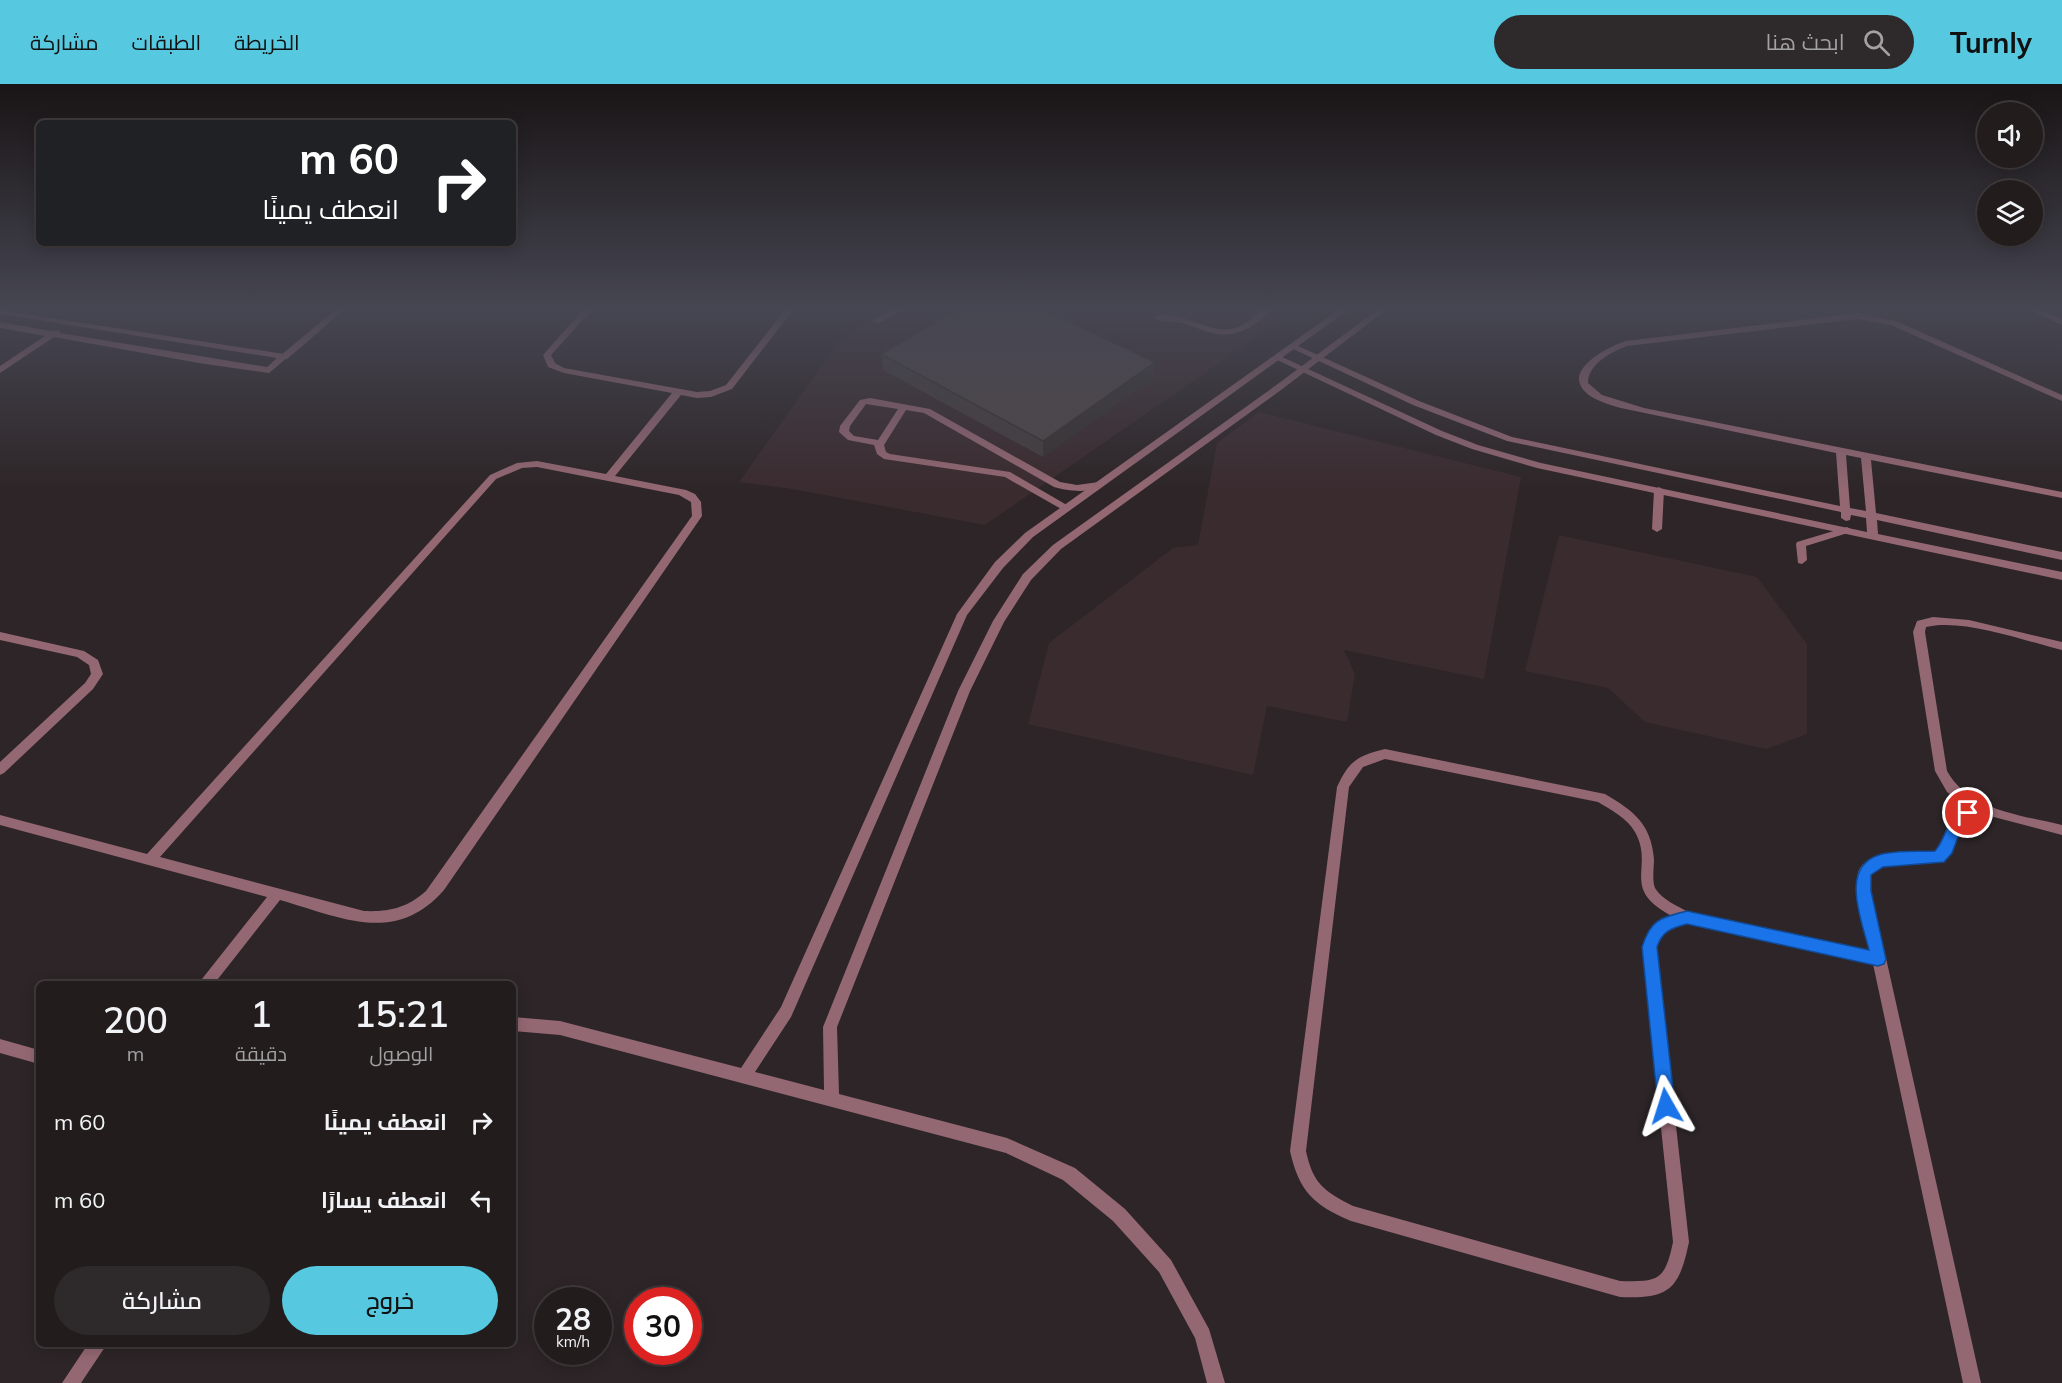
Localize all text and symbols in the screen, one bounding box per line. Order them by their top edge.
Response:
search box [1494,15,1914,69]
text: Turnly [1950,25,2032,60]
icon: search [1860,26,1893,59]
text: ابحث هنا [1765,28,1845,56]
text: مشاركة [30,29,99,55]
text: الطبقات [132,29,201,55]
text: الخريطة [234,29,300,55]
map controls [1977,102,2043,246]
button: sound [1977,102,2043,168]
text: 60 m [299,132,399,185]
icon: right [420,144,498,222]
button: layers [1977,180,2043,246]
text: انعطف يمينًا [262,192,399,226]
pin [1942,787,1993,838]
icon: arrive [1951,796,1984,829]
text: 1 [250,991,272,1036]
text: 15:21 [354,991,449,1036]
text: 200 [103,997,168,1042]
text: m [127,1041,144,1066]
text: دقيقة [235,1041,287,1066]
text: الوصول [370,1041,433,1066]
position arrow [1634,1074,1698,1138]
icon: right [465,1106,498,1139]
text: 60 m [54,1108,105,1136]
text: انعطف يمينًا [324,1108,447,1136]
icon: left [465,1184,498,1217]
text: 60 m [54,1186,105,1214]
text: انعطف يسارًا [321,1186,447,1214]
button: مشاركة [54,1266,270,1335]
button: خروج [282,1266,498,1335]
speed limit sign: 30 [624,1287,702,1365]
text: 28 [555,1300,591,1338]
text: km/h [556,1332,590,1351]

